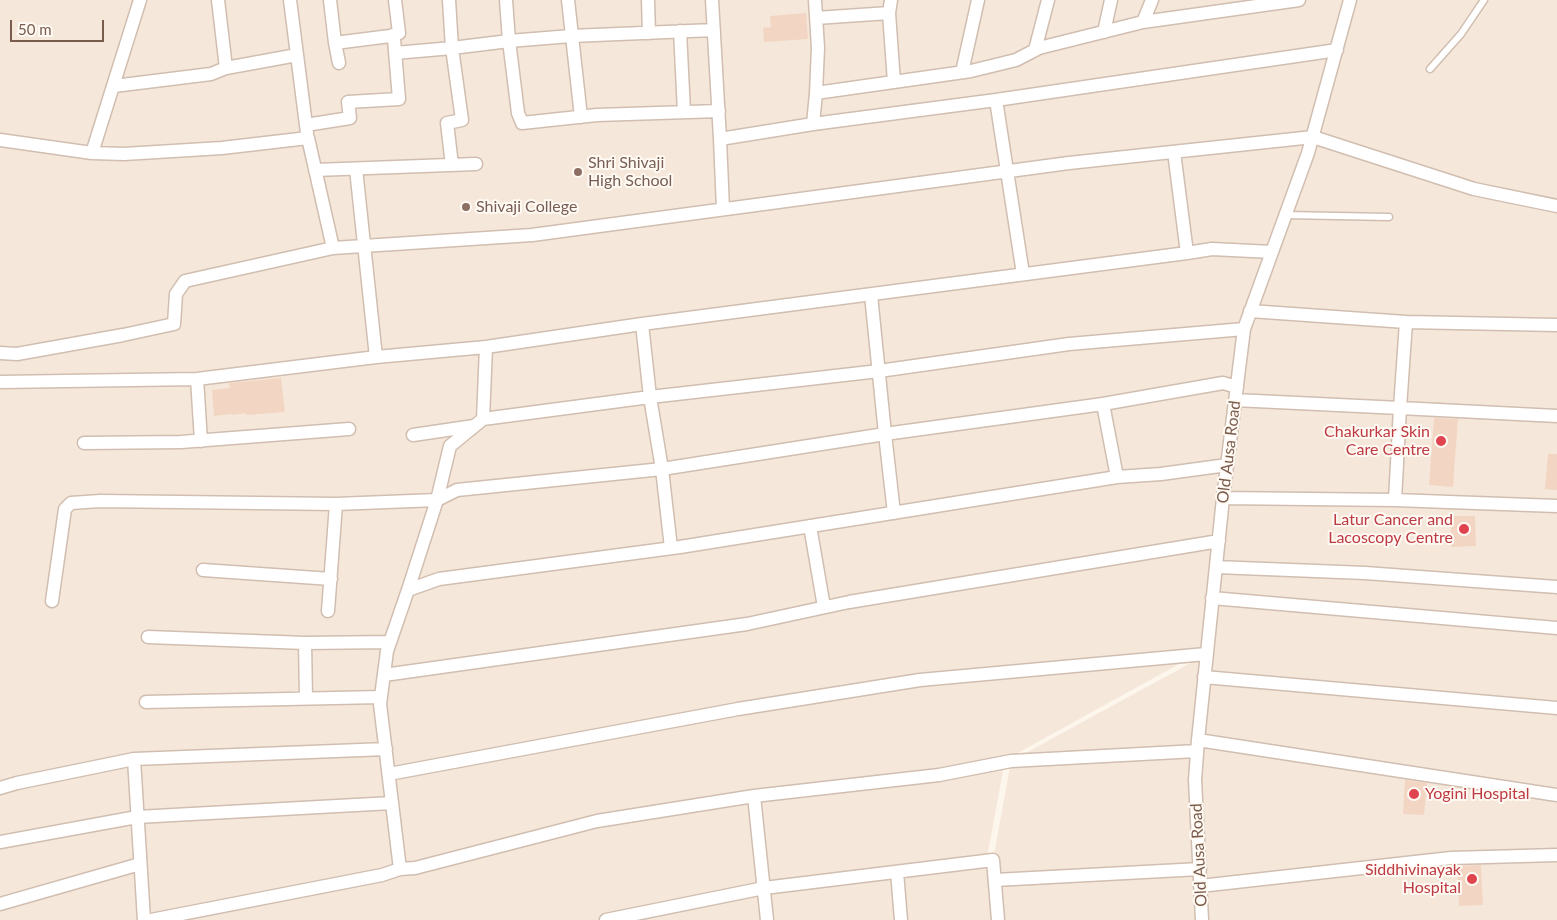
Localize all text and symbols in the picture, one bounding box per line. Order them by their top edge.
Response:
scale bar [12,10,106,42]
text: 50 m [18,20,52,38]
place label: Shri Shivaji High School [588,153,672,191]
marker: Shri Shivaji High School [572,166,584,178]
place label: Shivaji College [476,197,577,217]
marker: Shivaji College [460,201,472,213]
street label: Old Ausa Road [1213,399,1245,505]
place label: Chakurkar Skin Care Centre [1324,422,1430,460]
marker: Chakurkar Skin Care Centre [1434,434,1448,448]
place label: Latur Cancer and Lacoscopy Centre [1328,510,1453,548]
marker: Latur Cancer and Lacoscopy Centre [1457,522,1471,536]
place label: Yogini Hospital [1425,784,1530,804]
marker: Yogini Hospital [1407,787,1421,801]
street label: Old Ausa Road [1187,803,1211,907]
place label: Siddhivinayak Hospital [1365,860,1461,898]
marker: Siddhivinayak Hospital [1465,872,1479,886]

